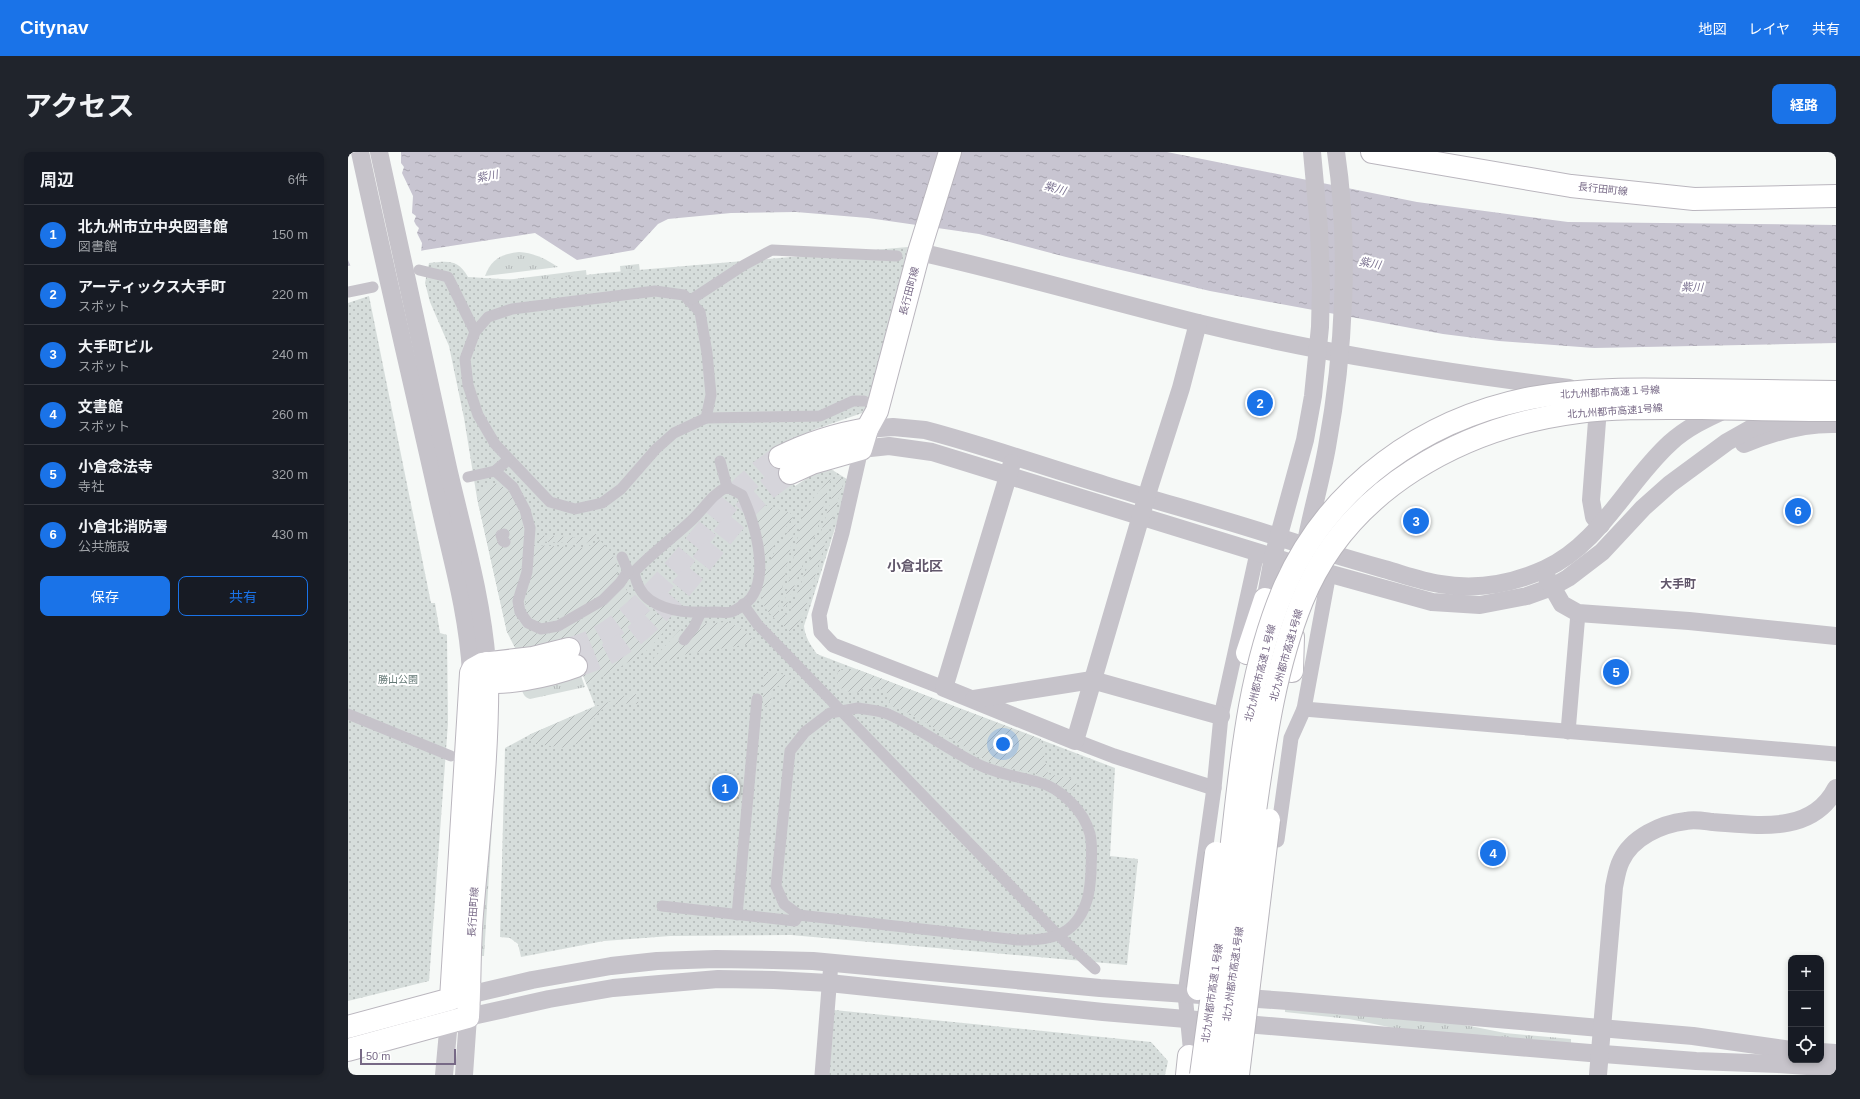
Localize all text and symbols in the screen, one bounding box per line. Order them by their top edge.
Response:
text: Citynav [20,17,89,38]
text: 地図 [1698,21,1726,37]
text: レイヤ [1748,21,1790,37]
text: 共有 [1812,21,1840,37]
button: 経路 [1772,84,1836,124]
text: アクセス [24,91,135,122]
water label: 紫川 [475,168,500,184]
text: 周辺 [40,171,74,190]
text: 6件 [288,172,308,187]
water label: 紫川 [1043,179,1068,197]
street label: 長行田町線 [1578,181,1628,197]
text: 北九州市立中央図書館 [78,218,228,235]
text: 1 [49,227,57,242]
text: 150 m [272,227,308,242]
text: 図書館 [78,239,117,254]
water label: 紫川 [1358,255,1383,271]
street label: 長行田町線 [897,265,921,317]
text: アーティックス大手町 [78,278,226,295]
water label: 紫川 [1681,281,1704,293]
text: 2 [49,287,57,302]
text: 220 m [272,287,308,302]
text: スポット [78,299,130,314]
text: 大手町ビル [78,338,153,355]
text: 3 [49,347,57,362]
text: 240 m [272,347,308,362]
text: スポット [78,359,130,374]
street label: 北九州都市高速１号線 [1560,384,1660,400]
pin: 2 [1247,388,1273,418]
text: 文書館 [78,398,123,415]
street label: 北九州都市高速1号線 [1567,402,1663,420]
text: 4 [49,407,57,422]
text: 260 m [272,407,308,422]
text: スポット [78,419,130,434]
text: 小倉念法寺 [78,458,153,475]
text: 5 [49,467,57,482]
text: 320 m [272,467,308,482]
text: 寺社 [78,479,104,494]
pin: 6 [1785,496,1811,526]
pin: 3 [1403,506,1429,536]
text: 小倉北消防署 [78,518,168,535]
text: 6 [49,527,57,542]
text: 430 m [272,527,308,542]
text: 公共施設 [78,539,130,554]
district label: 小倉北区 [887,558,943,574]
button: 保存 [40,576,170,616]
button: 共有 [178,576,308,616]
district label: 大手町 [1660,577,1696,591]
street label: 北九州都市高速1号線 [1268,608,1304,702]
street label: 北九州都市高速１号線 [1243,623,1277,723]
pin: 5 [1603,657,1629,687]
park label: 勝山公園 [378,674,418,685]
your location [993,734,1013,754]
pin: 1 [712,773,738,803]
pin: 4 [1480,838,1506,868]
street label: 長行田町線 [466,887,480,937]
street label: 北九州都市高速1号線 [1221,926,1245,1022]
street label: 北九州都市高速１号線 [1200,943,1224,1043]
map controls [1788,955,1824,1063]
button: + [1788,955,1824,991]
button: − [1788,991,1824,1027]
button: locate [1788,1027,1824,1063]
scale bar [360,1047,456,1066]
text: 50 m [366,1050,390,1062]

